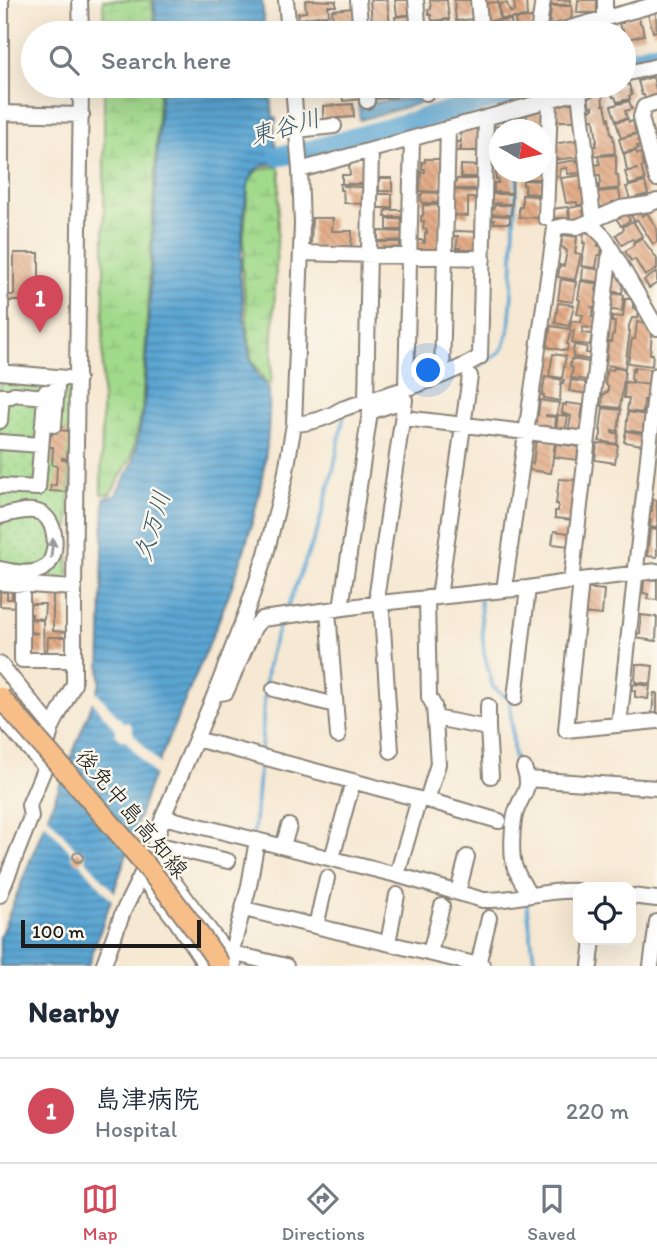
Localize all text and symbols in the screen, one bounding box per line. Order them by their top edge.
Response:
search box [21,21,636,98]
icon: search [45,41,83,79]
text: Search here [101,44,231,76]
water label: 東谷川 [246,103,323,150]
north arrow [489,119,552,182]
pin: 1 [17,275,63,333]
your location [411,353,445,387]
water label: 久万川 [127,487,176,565]
one-way arrow [47,537,58,559]
street label: 後免中島高知線 [70,742,194,884]
map controls [573,882,636,945]
button: locate [573,882,636,945]
scale bar [21,917,201,949]
text: 100 m [32,920,84,943]
text: Nearby [28,993,119,1030]
text: 島津病院 [95,1083,199,1115]
text: 1 [46,1097,56,1125]
text: 220 m [566,1097,629,1125]
text: Hospital [95,1115,177,1143]
tab: Map [81,1180,119,1245]
tab: Directions [281,1180,365,1245]
tab: Saved [527,1180,576,1245]

